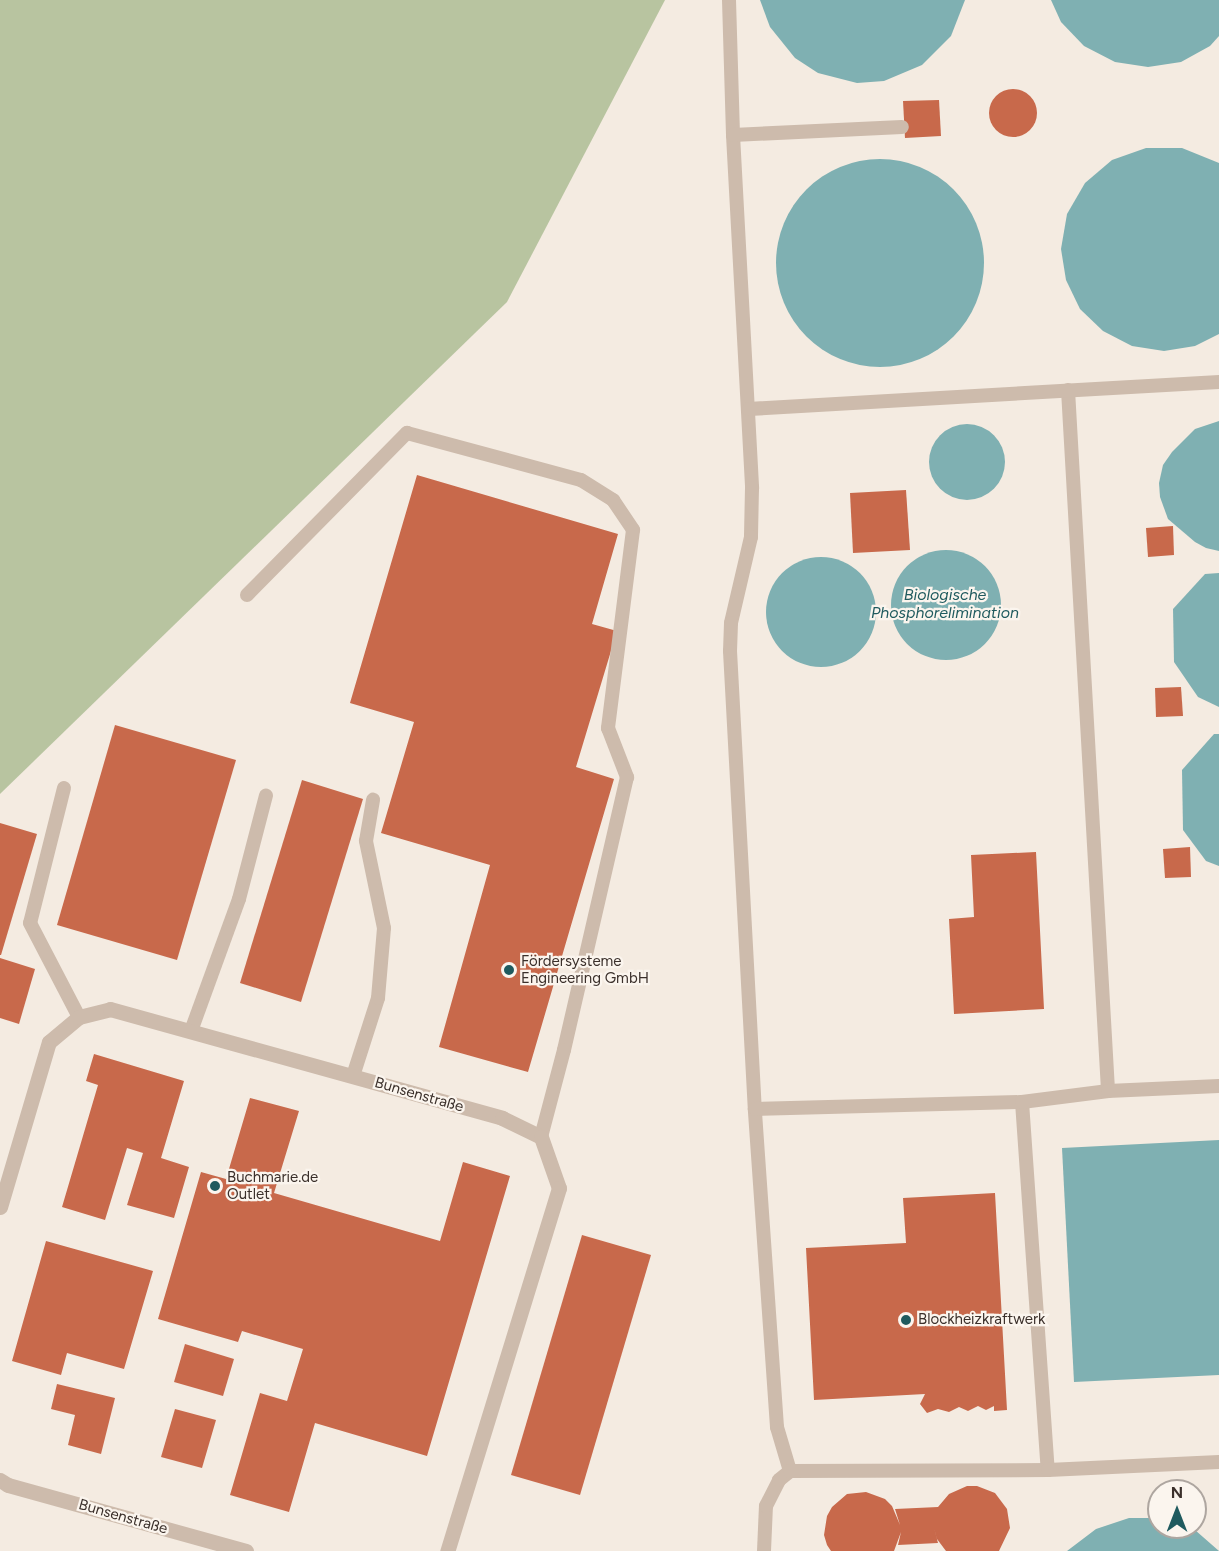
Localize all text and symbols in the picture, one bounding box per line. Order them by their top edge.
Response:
water label: Biologische Phosphorelimination [871,585,1019,623]
place label: Fördersysteme Engineering GmbH [521,952,649,987]
marker: Fördersysteme Engineering GmbH [502,963,516,977]
street label: Bunsenstraße [373,1074,465,1116]
place label: Buchmarie.de Outlet [227,1168,318,1203]
marker: Buchmarie.de Outlet [208,1179,222,1193]
place label: Blockheizkraftwerk [918,1311,1045,1329]
marker: Blockheizkraftwerk [899,1313,913,1327]
north arrow [1147,1479,1207,1539]
text: N [1171,1483,1183,1502]
street label: Bunsenstraße [77,1496,169,1538]

